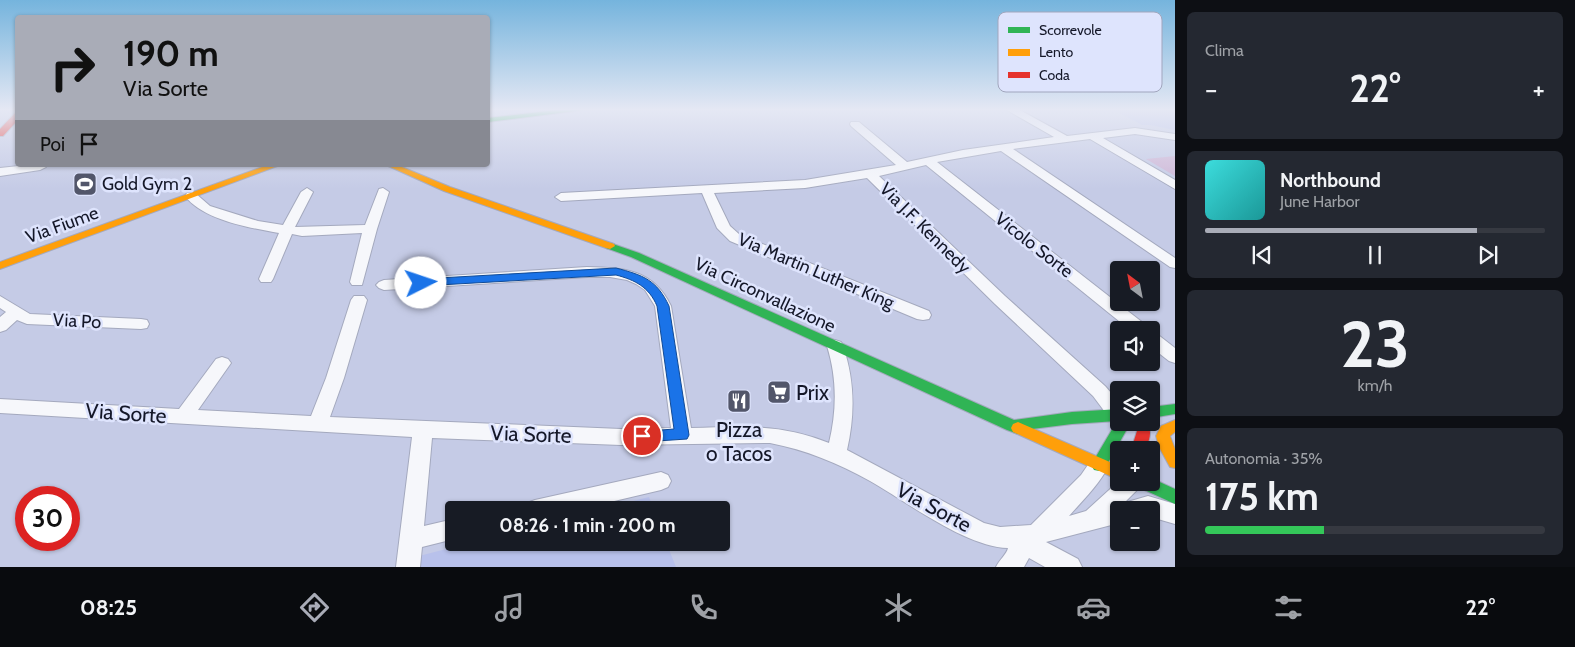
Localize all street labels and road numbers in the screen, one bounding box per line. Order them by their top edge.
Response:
street label: Via J.F. Kennedy [875,178,975,278]
street label: Via Fiume [23,202,101,248]
street label: Vicolo Sorte [991,208,1077,282]
street label: Via Martin Luther King [735,228,898,314]
street label: Via Circonvallazione [691,253,839,337]
street label: Via Po [52,309,102,333]
street label: Via Sorte [85,398,168,428]
street label: Via Sorte [490,420,572,448]
street label: Via Sorte [892,477,976,537]

